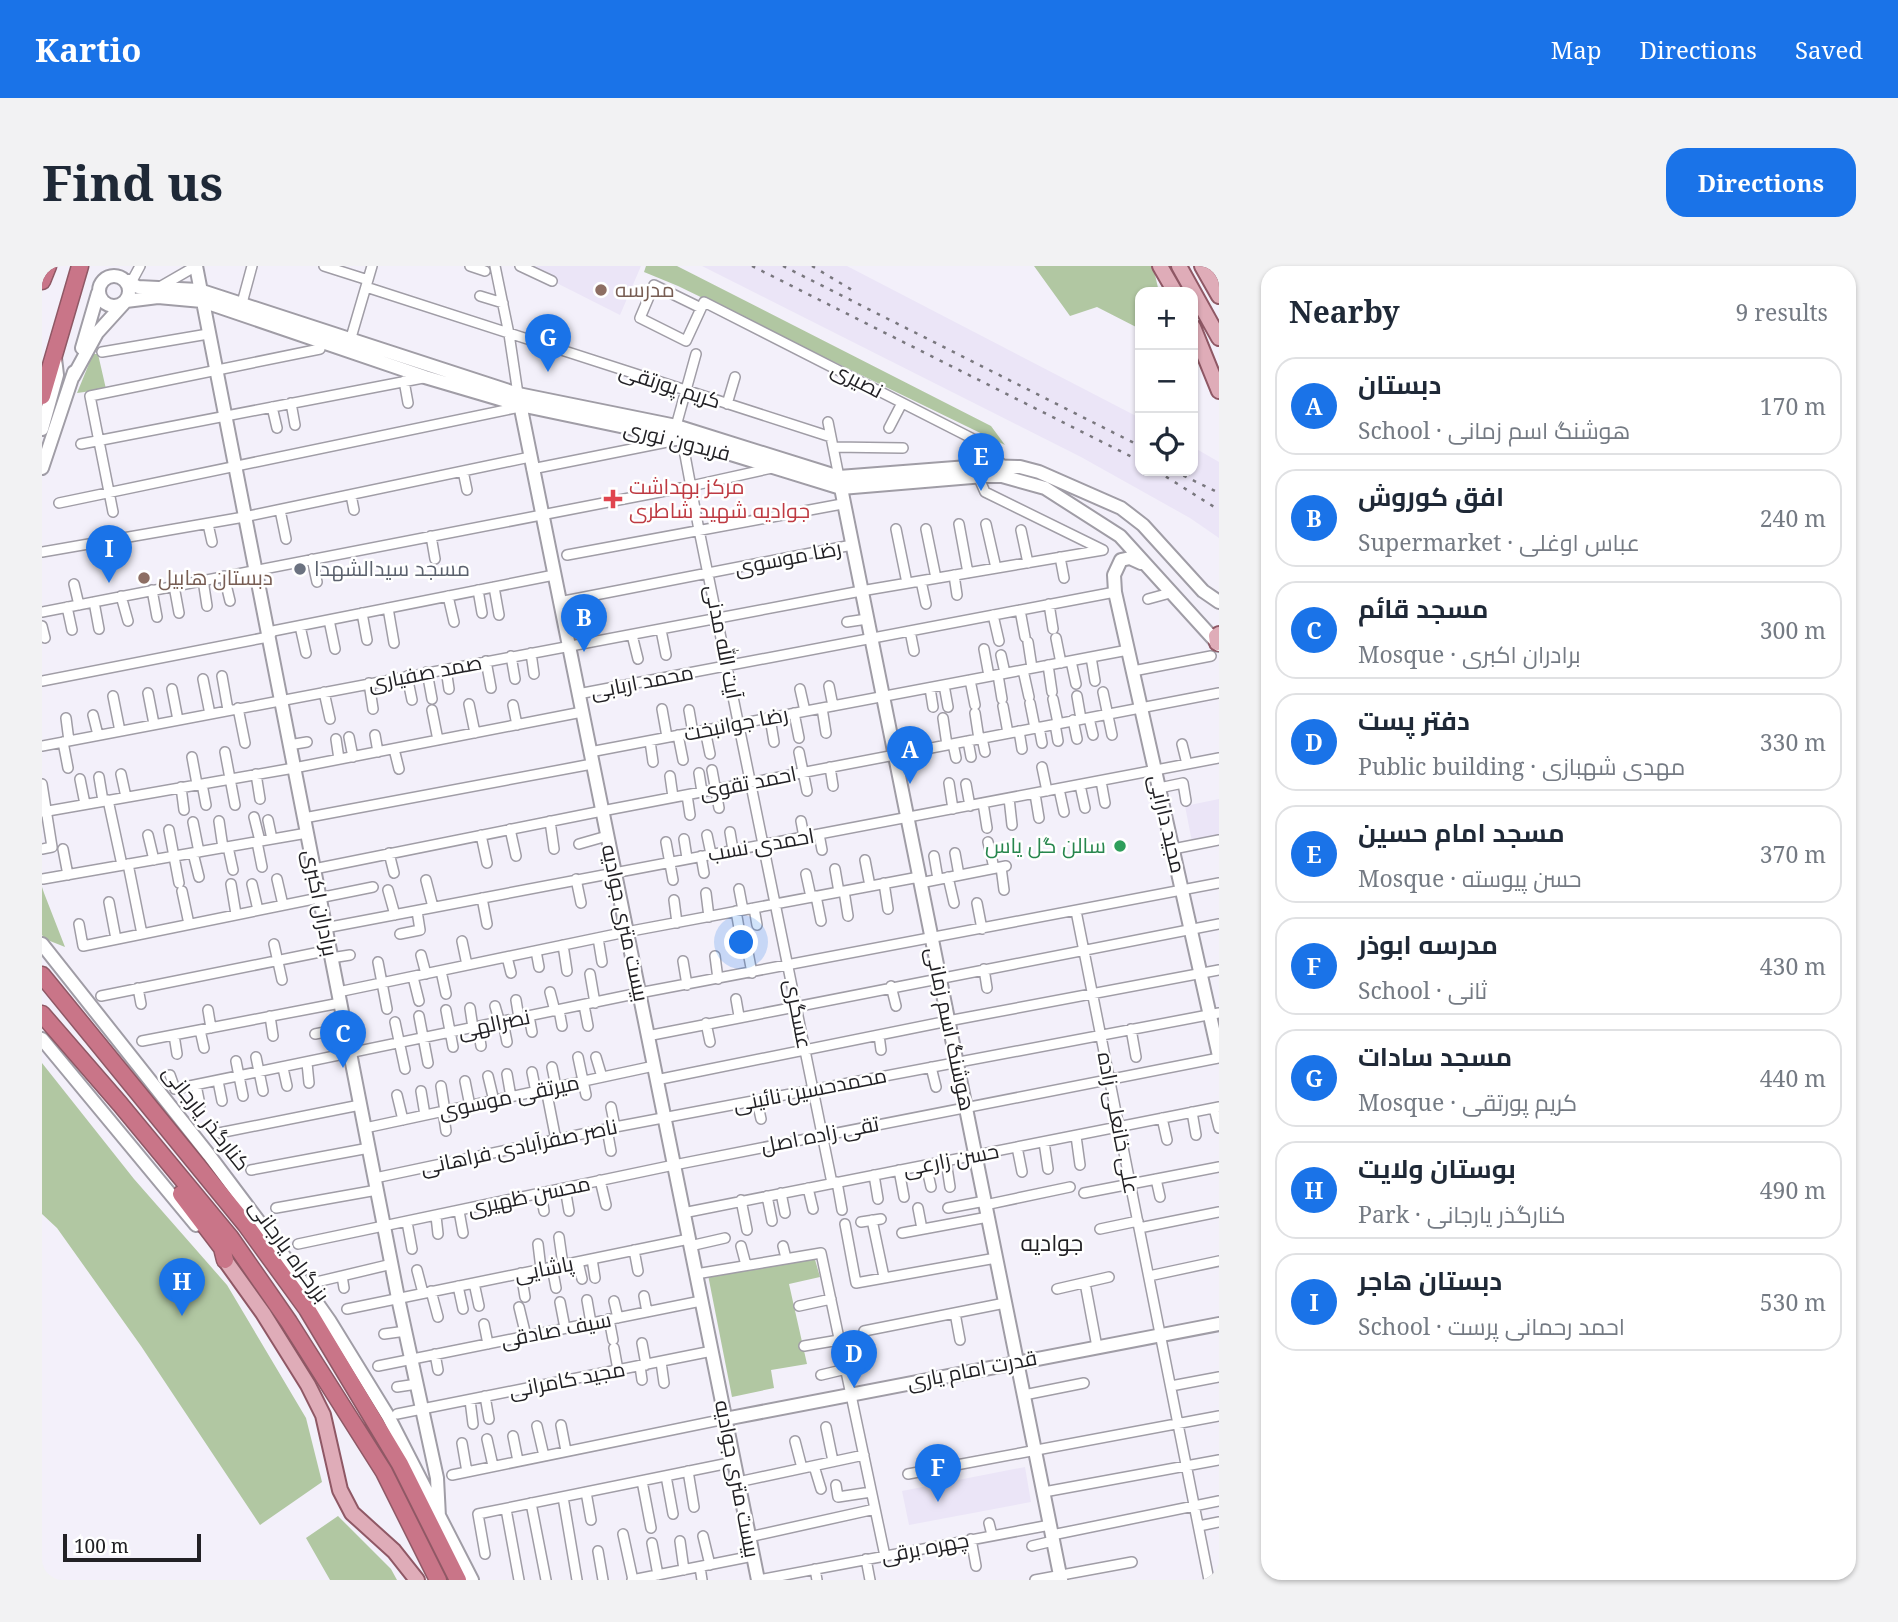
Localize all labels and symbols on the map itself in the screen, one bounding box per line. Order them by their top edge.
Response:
place label: مدرسه [615,275,675,303]
marker: مدرسه [593,282,609,298]
pin: G [525,314,571,372]
street label: نصیری [827,354,888,404]
street label: کریم پورتقی [616,355,725,416]
street label: فریدون نوری [621,413,733,467]
pin: E [958,433,1004,491]
place label: مرکز بهداشت جوادیه شهید شاطری [629,472,810,524]
marker: مرکز بهداشت جوادیه شهید شاطری [603,489,623,509]
pin: I [86,525,132,583]
street label: رضا موسوی [732,533,844,581]
place label: مسجد سیدالشهدا [314,554,470,582]
marker: مسجد سیدالشهدا [292,561,308,577]
place label: دبستان هابیل [158,563,273,591]
marker: دبستان هابیل [136,570,152,586]
street label: آیت‌ الله مدنی [699,582,749,702]
pin: B [561,594,607,652]
street label: صمد صفیاری [365,647,484,697]
street label: محمد اربابی [588,657,696,705]
street label: رضا جوانبخت [681,699,790,747]
pin: A [887,726,933,784]
street label: احمد تقوی [697,759,799,805]
street label: مجید دارابی [1143,772,1193,876]
street label: احمدی نسب [705,821,816,867]
place label: سالن گل یاس [985,831,1106,859]
marker: سالن گل یاس [1112,838,1128,854]
street label: بیست متری جوادیه [596,842,656,1004]
street label: برادران اکبری [297,847,345,959]
your location [724,925,758,959]
street label: هوشنگ اسم زمانی [919,944,982,1113]
street label: عسگری [779,977,819,1051]
street label: نصرالهی [455,1002,532,1044]
pin: C [320,1010,366,1068]
street label: علی خانعلی زاده [1092,1050,1146,1196]
street label: کنارگذر یارجانی [157,1059,257,1176]
street label: محمدحسین نائینی [731,1060,889,1118]
street label: میرتقی موسوی [436,1067,582,1125]
street label: تقی زاده اصل [758,1109,882,1159]
street label: ناصر صفرآبادی فراهانی [418,1111,620,1181]
street label: حسن زارعی [900,1136,1001,1182]
street label: محسن ظهیری [465,1168,593,1222]
street label: بزرگراه یارجانی [243,1193,337,1307]
district label: جوادیه [1021,1226,1083,1258]
street label: پاشایی [512,1249,576,1288]
pin: H [159,1258,205,1316]
street label: سیف صادقی [498,1305,613,1353]
pin: D [831,1330,877,1388]
street label: قدرت امام یاری [905,1343,1039,1396]
street label: مجید کامرانی [506,1354,627,1404]
street label: بیست متری جوادیه [709,1398,767,1560]
pin: F [915,1444,961,1502]
street label: چهره برقی [879,1525,971,1570]
scale bar [63,1531,201,1563]

